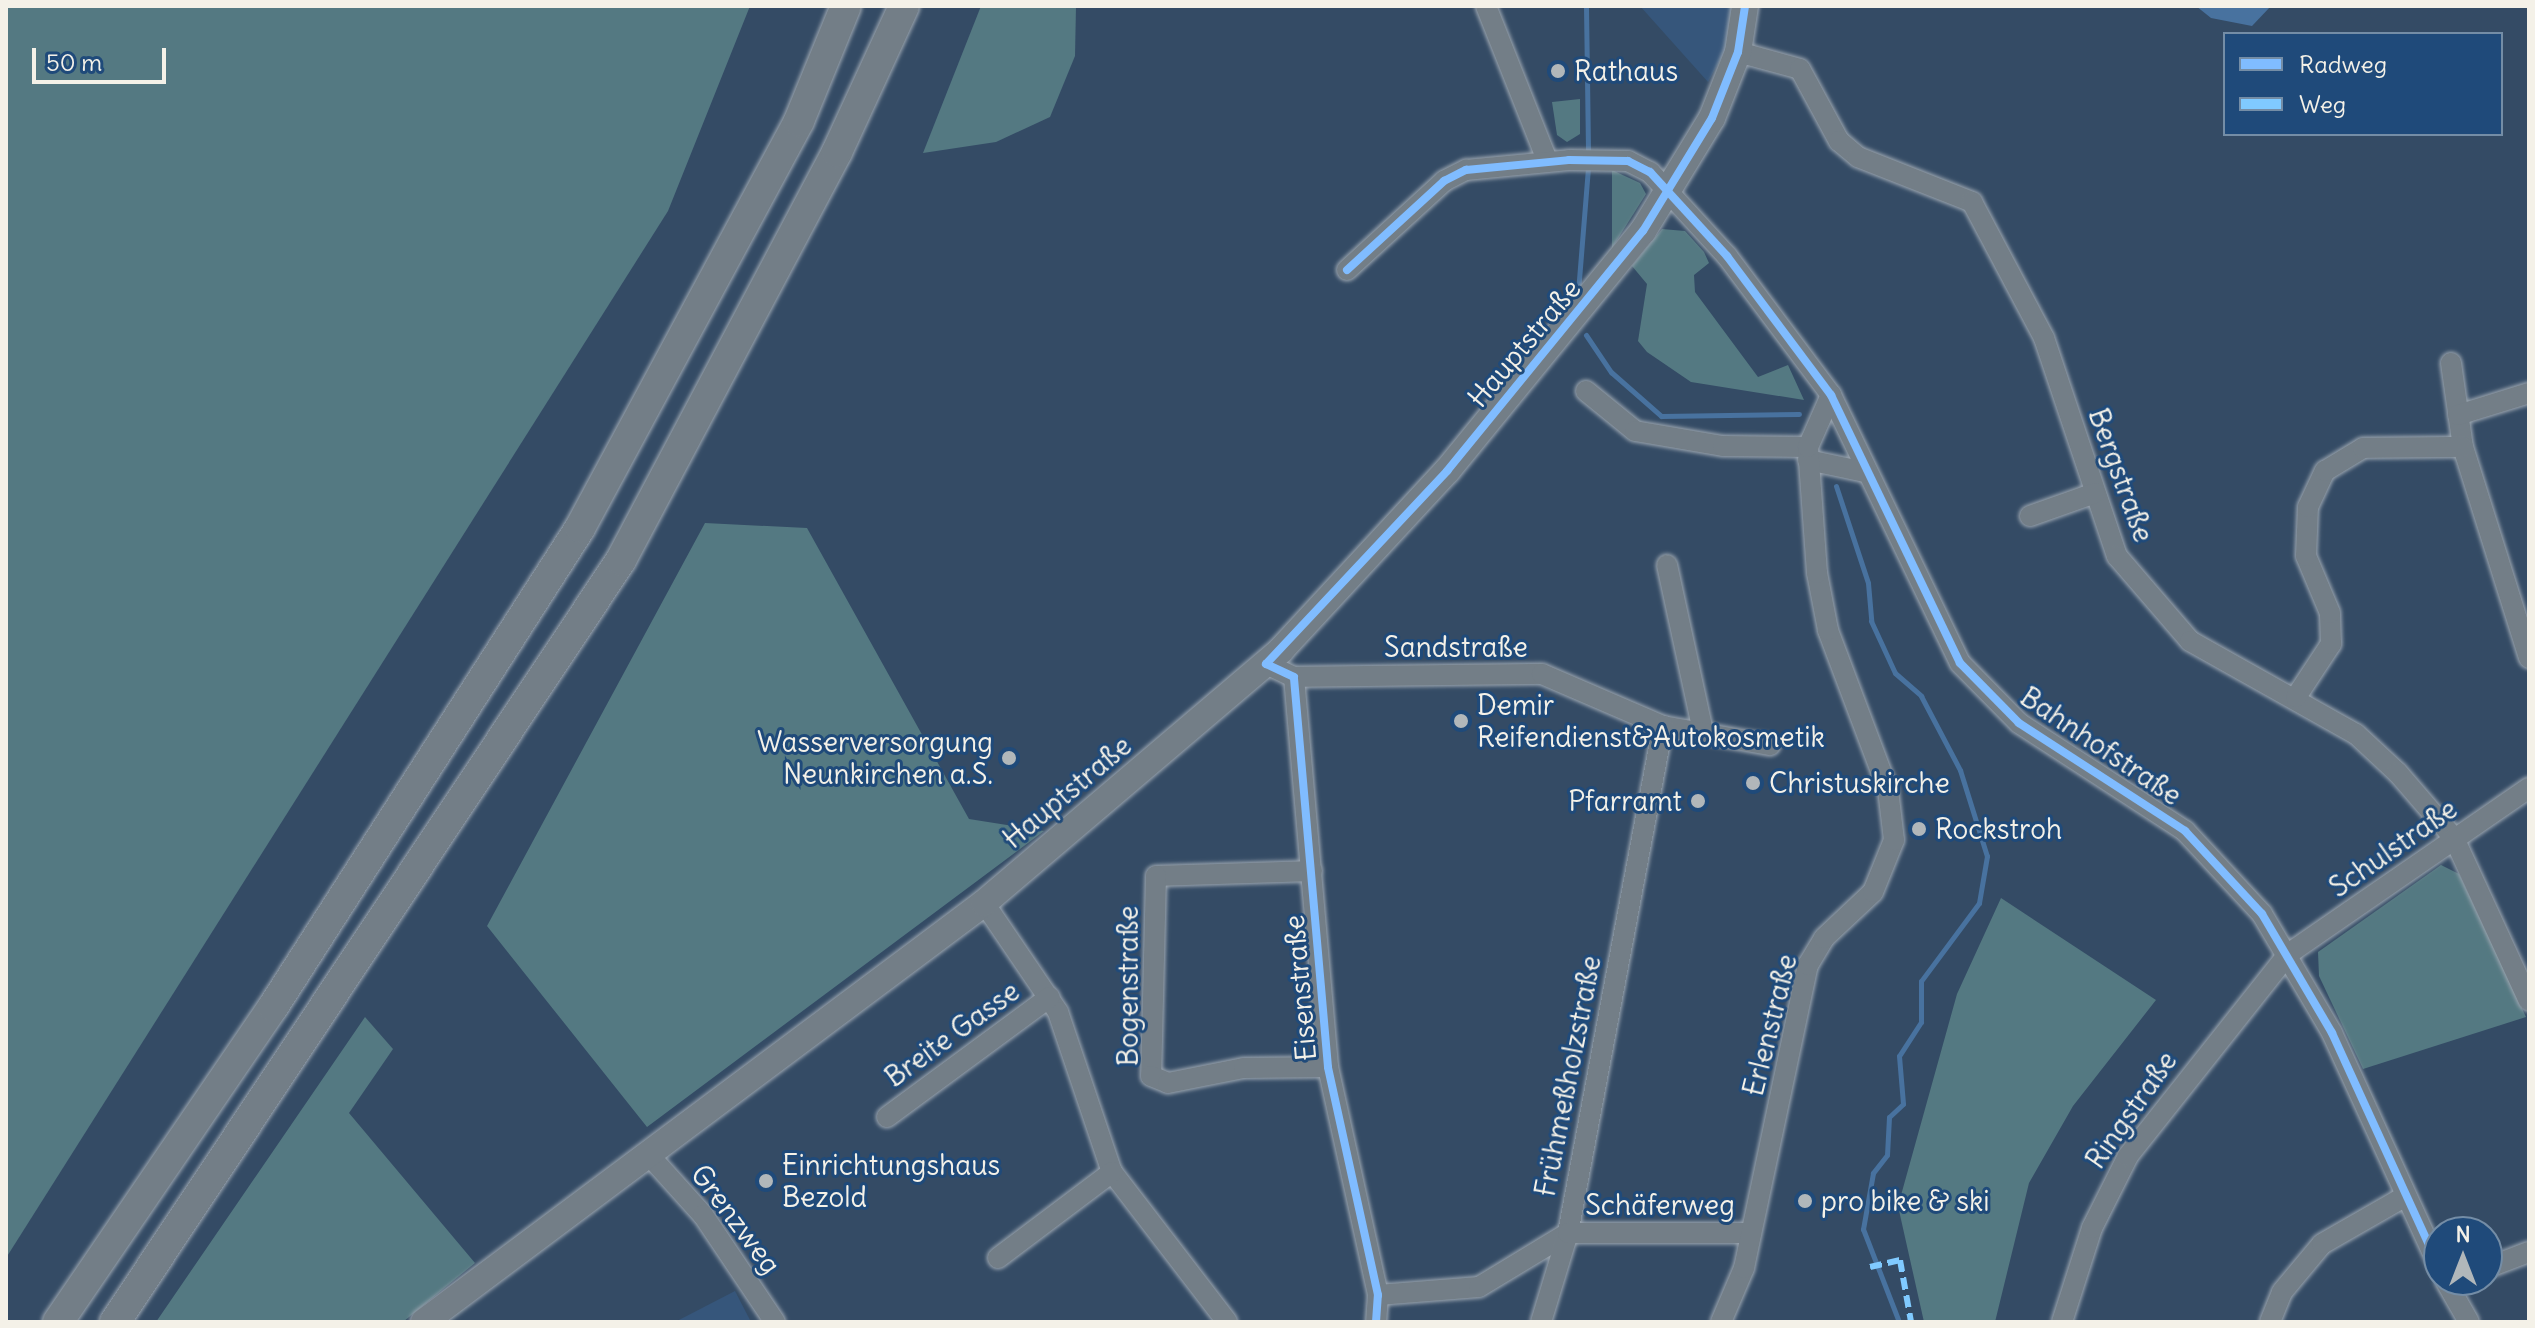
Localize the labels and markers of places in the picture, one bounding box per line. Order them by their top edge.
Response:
place label: Rathaus [1574,54,1678,88]
marker: Rathaus [1549,62,1567,80]
place label: Demir Reifendienst&Autokosmetik [1477,688,1825,754]
marker: Demir Reifendienst&Autokosmetik [1452,712,1470,730]
place label: Wasserversorgung Neunkirchen a.S. [757,725,993,791]
marker: Wasserversorgung Neunkirchen a.S. [1000,749,1018,767]
place label: Christuskirche [1769,766,1950,800]
marker: Christuskirche [1744,774,1762,792]
place label: Pfarramt [1568,784,1682,818]
marker: Pfarramt [1689,792,1707,810]
place label: Rockstroh [1935,812,2062,846]
marker: Rockstroh [1910,820,1928,838]
place label: Einrichtungshaus Bezold [782,1148,1000,1214]
marker: Einrichtungshaus Bezold [757,1172,775,1190]
place label: pro bike & ski [1821,1184,1989,1218]
marker: pro bike & ski [1796,1192,1814,1210]

